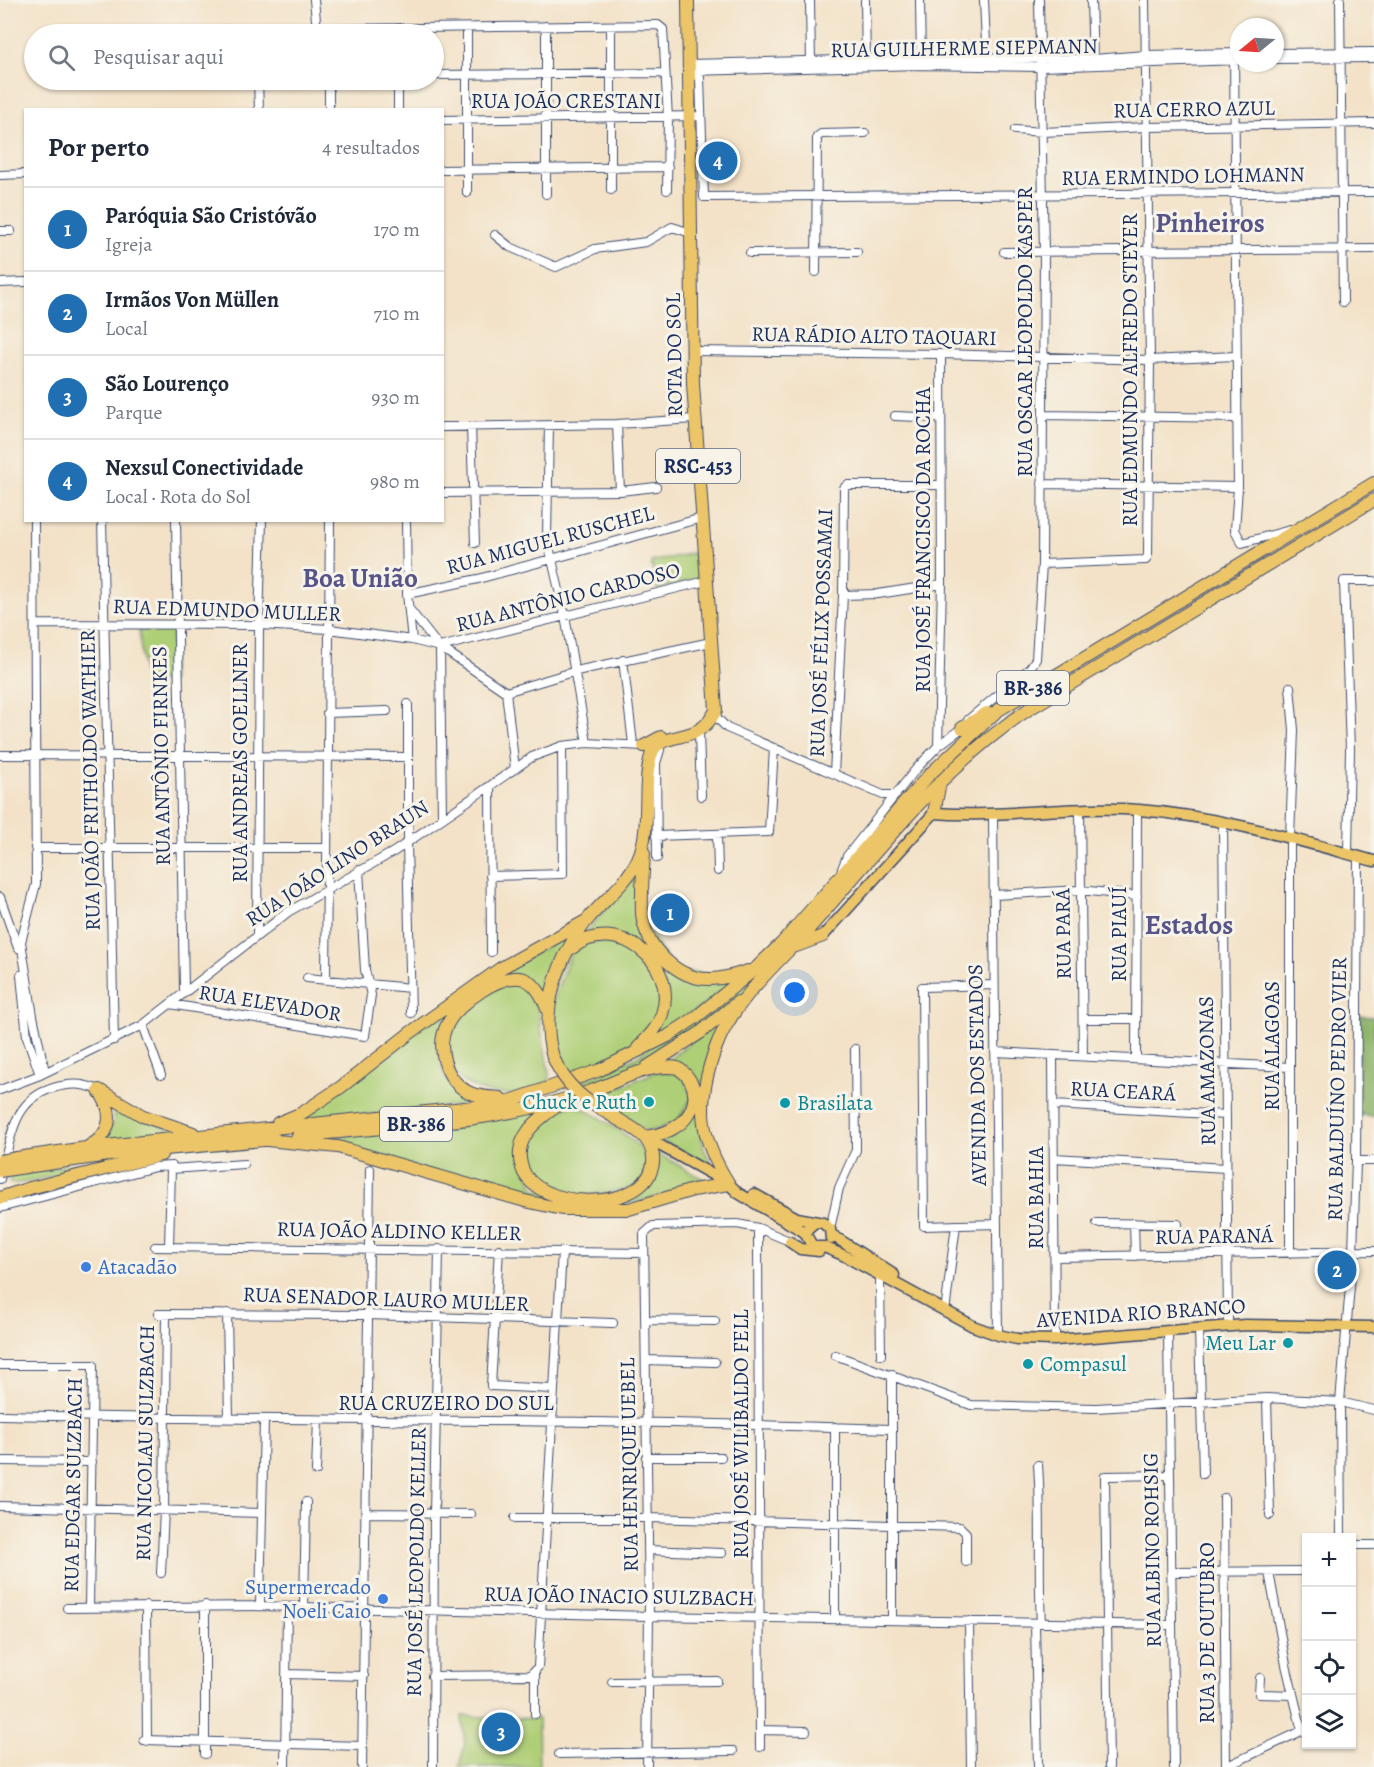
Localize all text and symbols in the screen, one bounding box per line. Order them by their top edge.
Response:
north arrow [1230,18,1284,72]
search box [24,24,444,90]
street label: RUA GUILHERME SIEPMANN [830,32,1098,64]
icon: search [45,41,78,74]
text: Pesquisar aqui [93,42,224,72]
street label: RUA JOÃO CRESTANI [471,87,661,115]
street label: RUA CERRO AZUL [1113,94,1275,124]
text: Por perto [48,130,149,165]
text: 4 resultados [322,134,420,161]
pin: 4 [698,138,738,184]
street label: RUA ERMINDO LOHMANN [1061,160,1305,192]
street label: RUA OSCAR LEOPOLDO KASPER [1011,187,1039,477]
text: Paróquia São Cristóvão [105,201,317,231]
district label: Pinheiros [1155,205,1265,241]
street label: RUA EDMUNDO ALFREDO STEYER [1116,213,1144,527]
text: 1 [64,216,71,243]
text: 170 m [374,216,420,243]
text: Igreja [105,231,153,258]
text: Irmãos Von Müllen [105,285,279,315]
street label: ROTA DO SOL [659,292,689,417]
text: 2 [63,300,72,327]
text: 710 m [374,300,420,327]
text: Local [105,315,148,342]
street label: RUA RÁDIO ALTO TAQUARI [751,320,997,352]
text: São Lourenço [105,369,229,399]
text: 3 [63,384,72,411]
text: 930 m [371,384,420,411]
street label: RUA JOSÉ FRANCISCO DA ROCHA [909,386,937,693]
text: Parque [105,399,163,426]
road number: RSC-453 [656,449,740,483]
text: Nexsul Conectividade [105,453,303,483]
text: 4 [63,468,72,495]
text: 980 m [370,468,420,495]
text: Local · Rota do Sol [105,483,251,510]
street label: RUA MIGUEL RUSCHEL [443,499,657,581]
street label: RUA JOSÉ FÉLIX POSSAMAI [803,508,839,758]
street label: RUA ANTÔNIO CARDOSO [453,556,683,638]
district label: Boa União [302,560,418,596]
street label: RUA EDMUNDO MULLER [112,592,342,628]
street label: RUA JOÃO FRITHOLDO WATHIER [73,629,107,931]
street label: RUA ANDREAS GOELLNER [226,643,254,883]
street label: RUA ANTÔNIO FIRNKES [145,646,177,866]
road number: BR-386 [997,671,1069,705]
street label: RUA JOÃO LINO BRAUN [240,793,434,933]
street label: RUA PIAUÍ [1105,886,1133,982]
street label: RUA PARÁ [1048,887,1078,980]
pin: 1 [650,890,690,936]
district label: Estados [1145,907,1233,943]
street label: RUA BALDUÍNO PEDRO VIER [1321,957,1353,1221]
street label: AVENIDA DOS ESTADOS [961,964,993,1187]
street label: RUA ELEVADOR [197,978,344,1028]
your location [780,978,809,1007]
street label: RUA ALAGOAS [1258,981,1286,1111]
street label: RUA AMAZONAS [1192,996,1222,1146]
street label: RUA CEARÁ [1069,1074,1177,1108]
place label: Chuck e Ruth [523,1088,637,1116]
place label: Brasilata [797,1089,873,1117]
marker: Chuck e Ruth [642,1095,656,1109]
marker: Brasilata [778,1096,792,1110]
road number: BR-386 [380,1107,452,1141]
street label: RUA BAHIA [1022,1146,1050,1250]
street label: RUA JOÃO ALDINO KELLER [276,1215,522,1247]
street label: RUA PARANÁ [1155,1221,1274,1251]
pin: 2 [1318,1248,1356,1292]
place label: Atacadão [97,1253,177,1281]
marker: Atacadão [79,1260,93,1274]
street label: RUA SENADOR LAURO MULLER [242,1280,530,1318]
street label: AVENIDA RIO BRANCO [1035,1292,1246,1334]
street label: RUA JOSÉ WILIBALDO FELL [727,1309,755,1559]
street label: RUA NICOLAU SULZBACH [129,1325,161,1561]
place label: Meu Lar [1205,1329,1276,1357]
marker: Meu Lar [1281,1336,1295,1350]
place label: Compasul [1040,1350,1126,1378]
street label: RUA HENRIQUE UEBEL [613,1357,645,1572]
marker: Compasul [1021,1357,1035,1371]
street label: RUA EDGAR SULZBACH [57,1377,89,1593]
street label: RUA CRUZEIRO DO SUL [338,1389,554,1417]
street label: RUA JOSÉ LEOPOLDO KELLER [400,1427,432,1697]
street label: RUA ALBINO ROHSIG [1136,1452,1168,1648]
map controls [1302,1533,1356,1749]
button: + [1302,1533,1356,1587]
street label: RUA 3 DE OUTUBRO [1193,1542,1221,1724]
place label: Supermercado Noeli Caio [245,1573,371,1625]
street label: RUA JOÃO INACIO SULZBACH [484,1580,754,1612]
button: − [1302,1587,1356,1641]
marker: Supermercado Noeli Caio [376,1592,390,1606]
button: locate [1302,1641,1356,1695]
button: layers [1302,1695,1356,1749]
pin: 3 [482,1710,520,1754]

